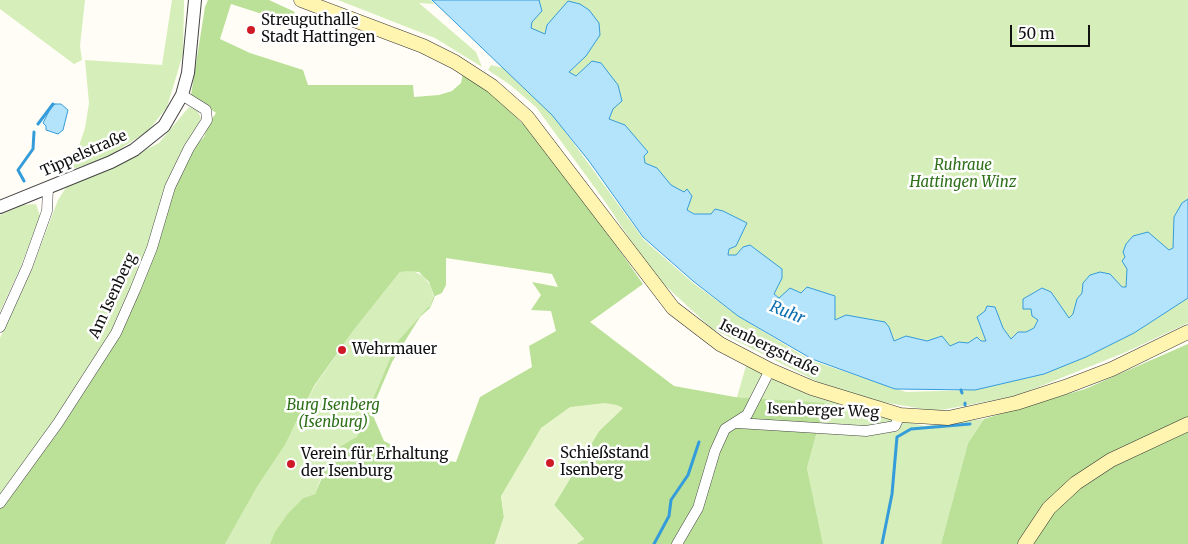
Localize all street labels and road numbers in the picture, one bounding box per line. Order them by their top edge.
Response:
street label: Tippelstraße [38,127,130,181]
street label: Am Isenberg [85,250,141,342]
street label: Isenbergstraße [716,316,822,380]
street label: Isenberger Weg [767,400,879,422]

